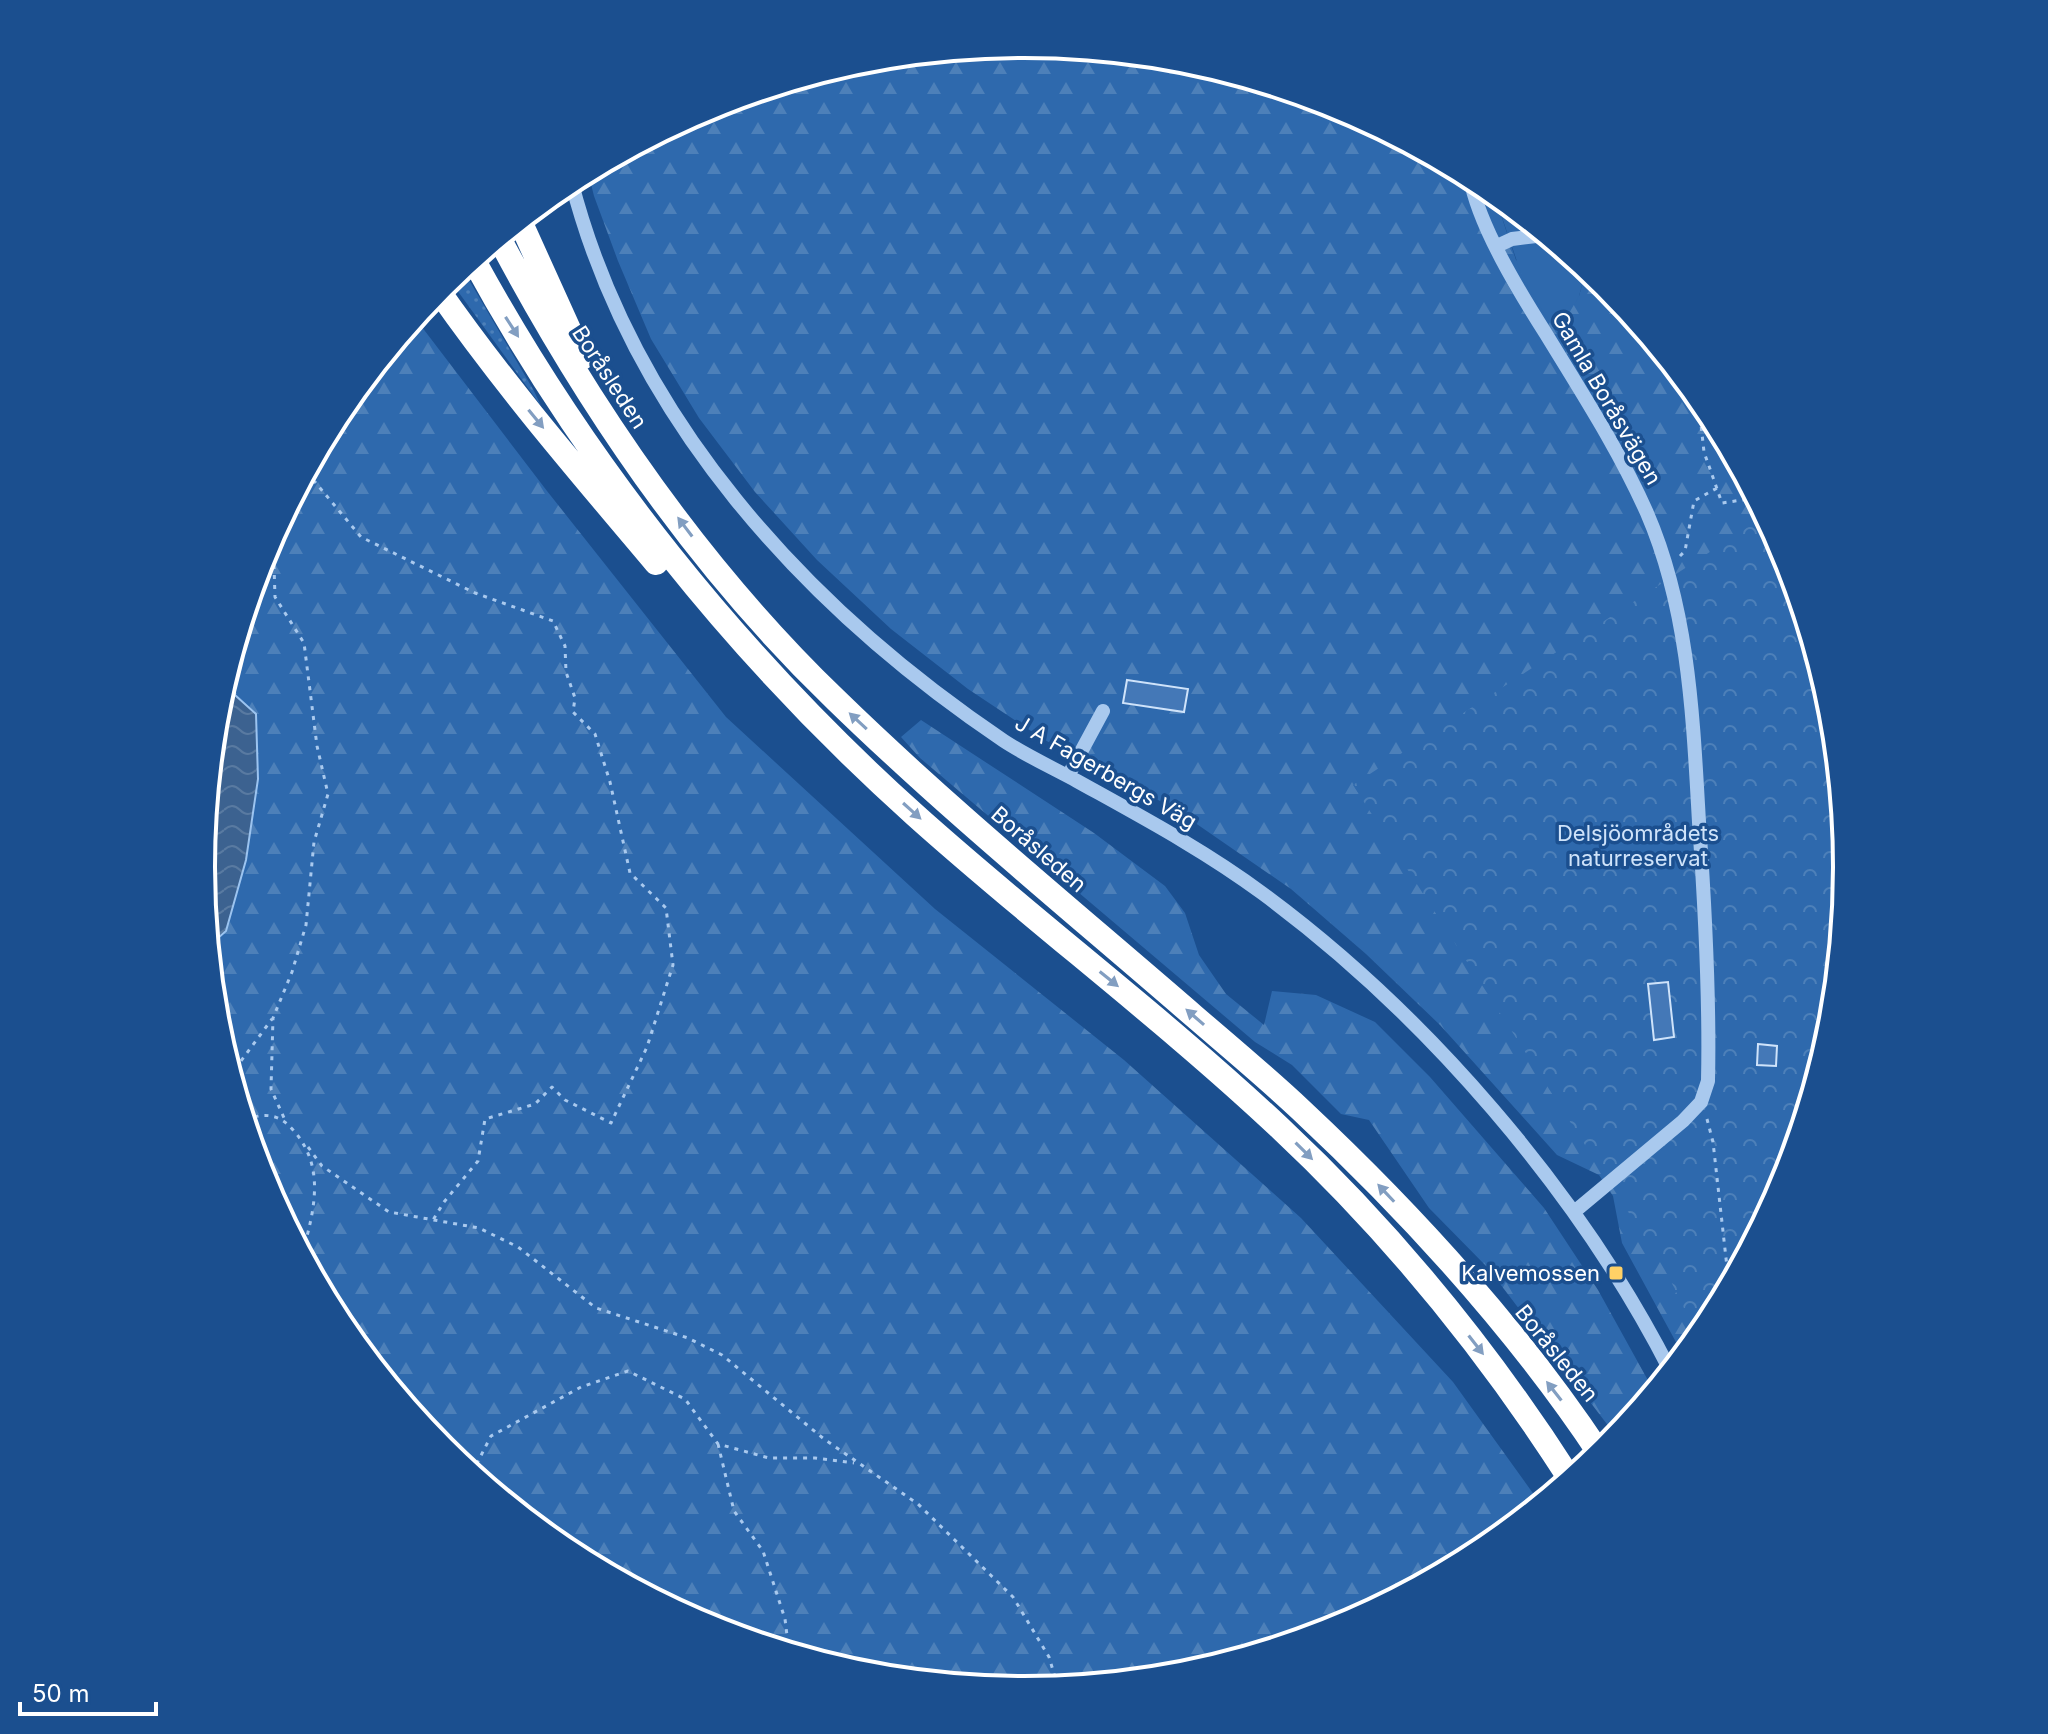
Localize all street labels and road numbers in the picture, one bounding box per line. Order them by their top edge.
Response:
street label: Gamla Boråsvägen [1547,307,1667,489]
street label: Boråsleden [567,321,653,433]
street label: J A Fagerbergs Väg [1011,709,1201,835]
street label: Boråsleden [986,801,1092,897]
street label: Boråsleden [1510,1299,1604,1407]

